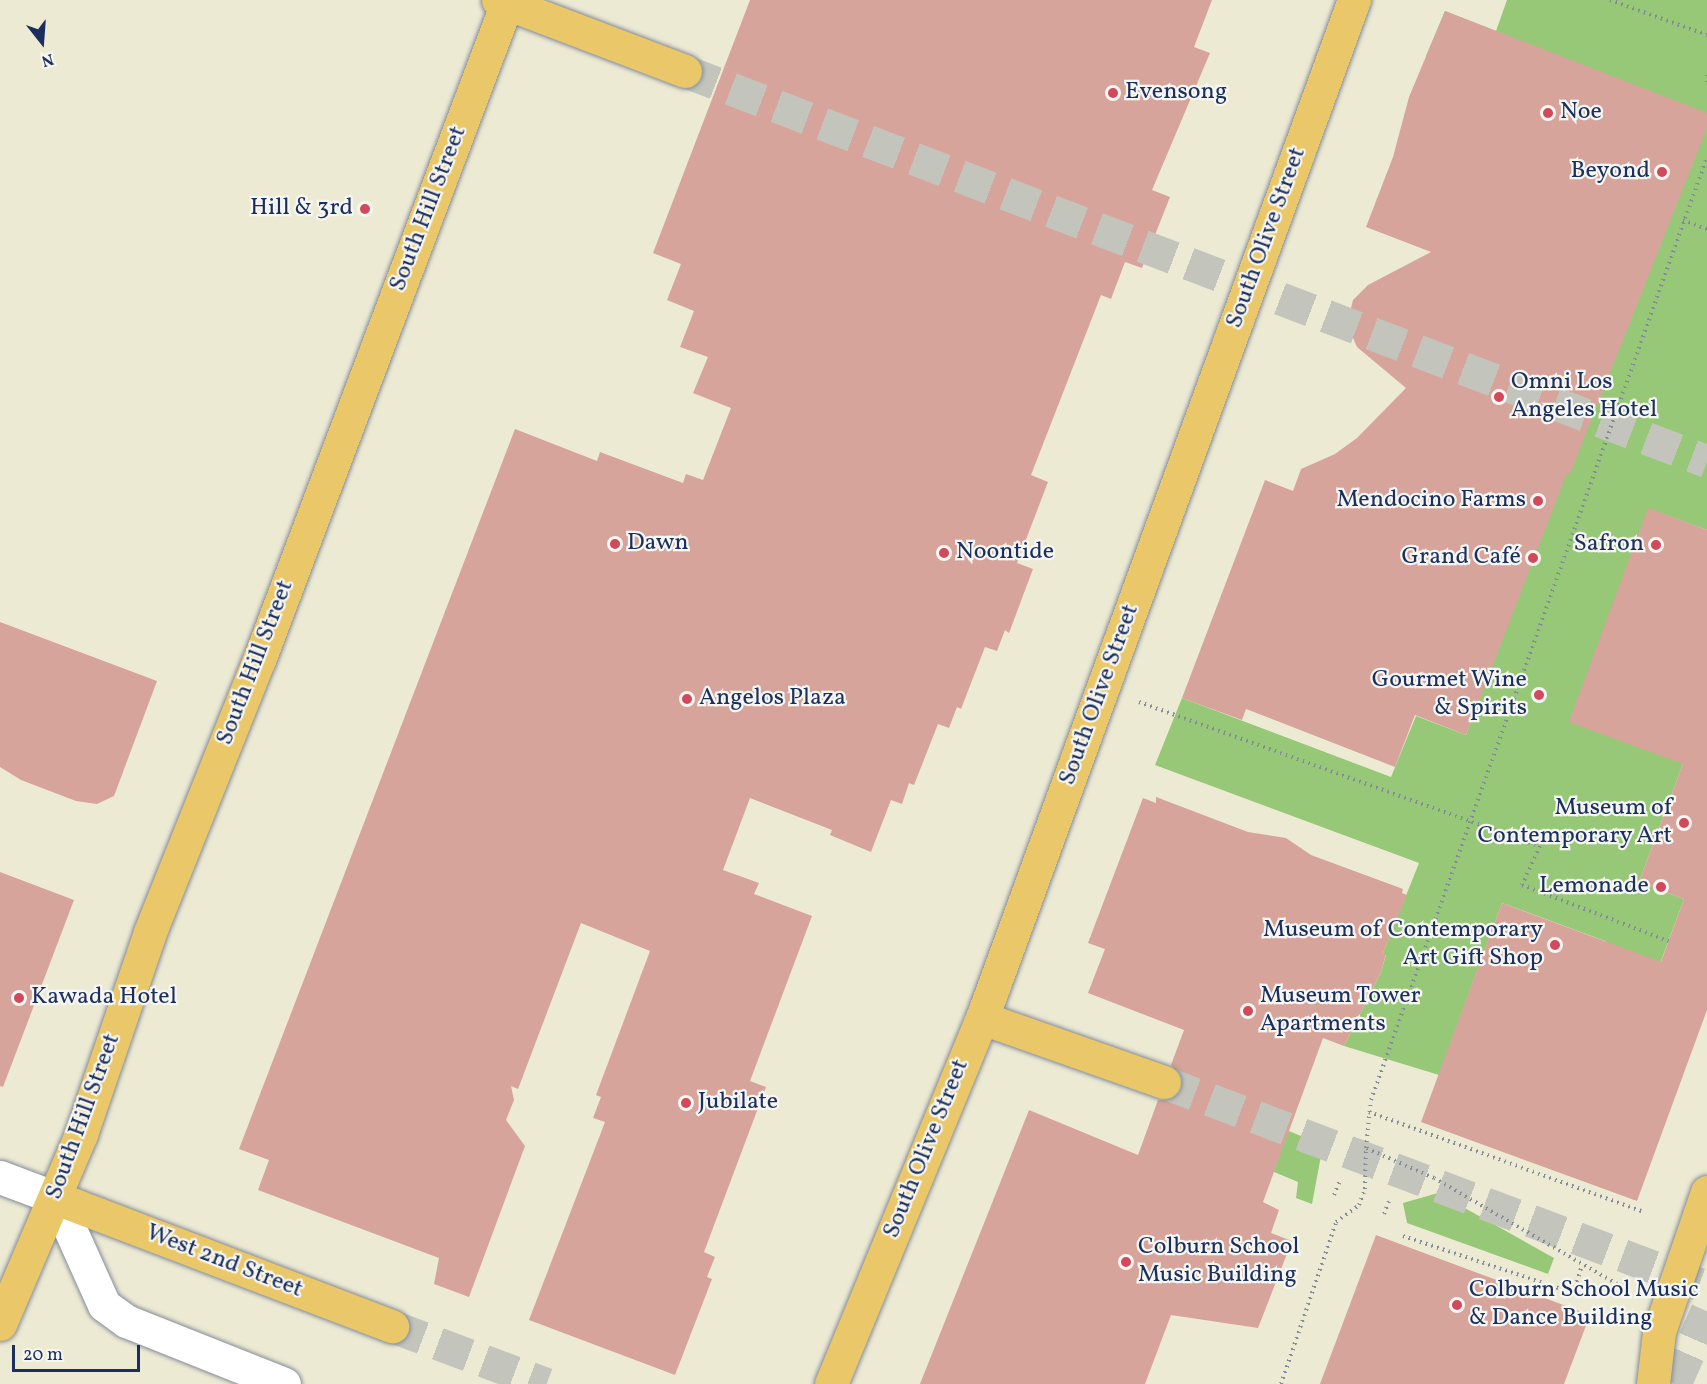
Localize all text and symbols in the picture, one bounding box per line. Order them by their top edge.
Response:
north arrow [12,12,72,72]
text: N [38,47,56,71]
place label: Evensong [1125,79,1227,107]
marker: Evensong [1106,86,1120,100]
place label: Noe [1560,99,1602,127]
marker: Noe [1541,106,1555,120]
street label: South Hill Street [384,122,474,296]
street label: South Olive Street [1221,144,1313,332]
place label: Beyond [1571,158,1650,186]
marker: Beyond [1655,165,1669,179]
place label: Hill & 3rd [250,195,353,223]
marker: Hill & 3rd [358,202,372,216]
place label: Omni Los Angeles Hotel [1511,369,1657,425]
marker: Omni Los Angeles Hotel [1492,390,1506,404]
place label: Mendocino Farms [1336,487,1526,515]
marker: Mendocino Farms [1531,494,1545,508]
place label: Dawn [627,530,689,558]
place label: Safron [1573,531,1644,559]
marker: Dawn [608,537,622,551]
marker: Safron [1649,538,1663,552]
place label: Noontide [956,539,1054,567]
place label: Grand Café [1402,544,1521,572]
marker: Noontide [937,546,951,560]
marker: Grand Café [1526,551,1540,565]
street label: South Hill Street [211,576,301,750]
street label: South Olive Street [1054,601,1146,789]
place label: Gourmet Wine & Spirits [1371,667,1527,723]
place label: Angelos Plaza [699,685,846,713]
marker: Gourmet Wine & Spirits [1532,688,1546,702]
marker: Angelos Plaza [680,692,694,706]
place label: Museum of Contemporary Art [1477,795,1672,851]
marker: Museum of Contemporary Art [1677,816,1691,830]
place label: Lemonade [1539,873,1649,901]
marker: Lemonade [1654,880,1668,894]
place label: Museum of Contemporary Art Gift Shop [1265,917,1543,973]
marker: Museum of Contemporary Art Gift Shop [1548,938,1562,952]
place label: Museum Tower Apartments [1260,983,1421,1039]
place label: Kawada Hotel [31,984,177,1012]
marker: Kawada Hotel [12,991,26,1005]
marker: Museum Tower Apartments [1241,1004,1255,1018]
street label: South Hill Street [41,1030,127,1204]
street label: South Olive Street [878,1055,976,1243]
place label: Jubilate [698,1089,778,1117]
marker: Jubilate [679,1096,693,1110]
street label: West 2nd Street [142,1219,306,1305]
place label: Colburn School Music Building [1138,1234,1299,1290]
marker: Colburn School Music Building [1119,1255,1133,1269]
place label: Colburn School Music & Dance Building [1469,1277,1699,1333]
marker: Colburn School Music & Dance Building [1450,1298,1464,1312]
scale bar [15,1333,142,1371]
text: 20 m [23,1343,63,1368]

